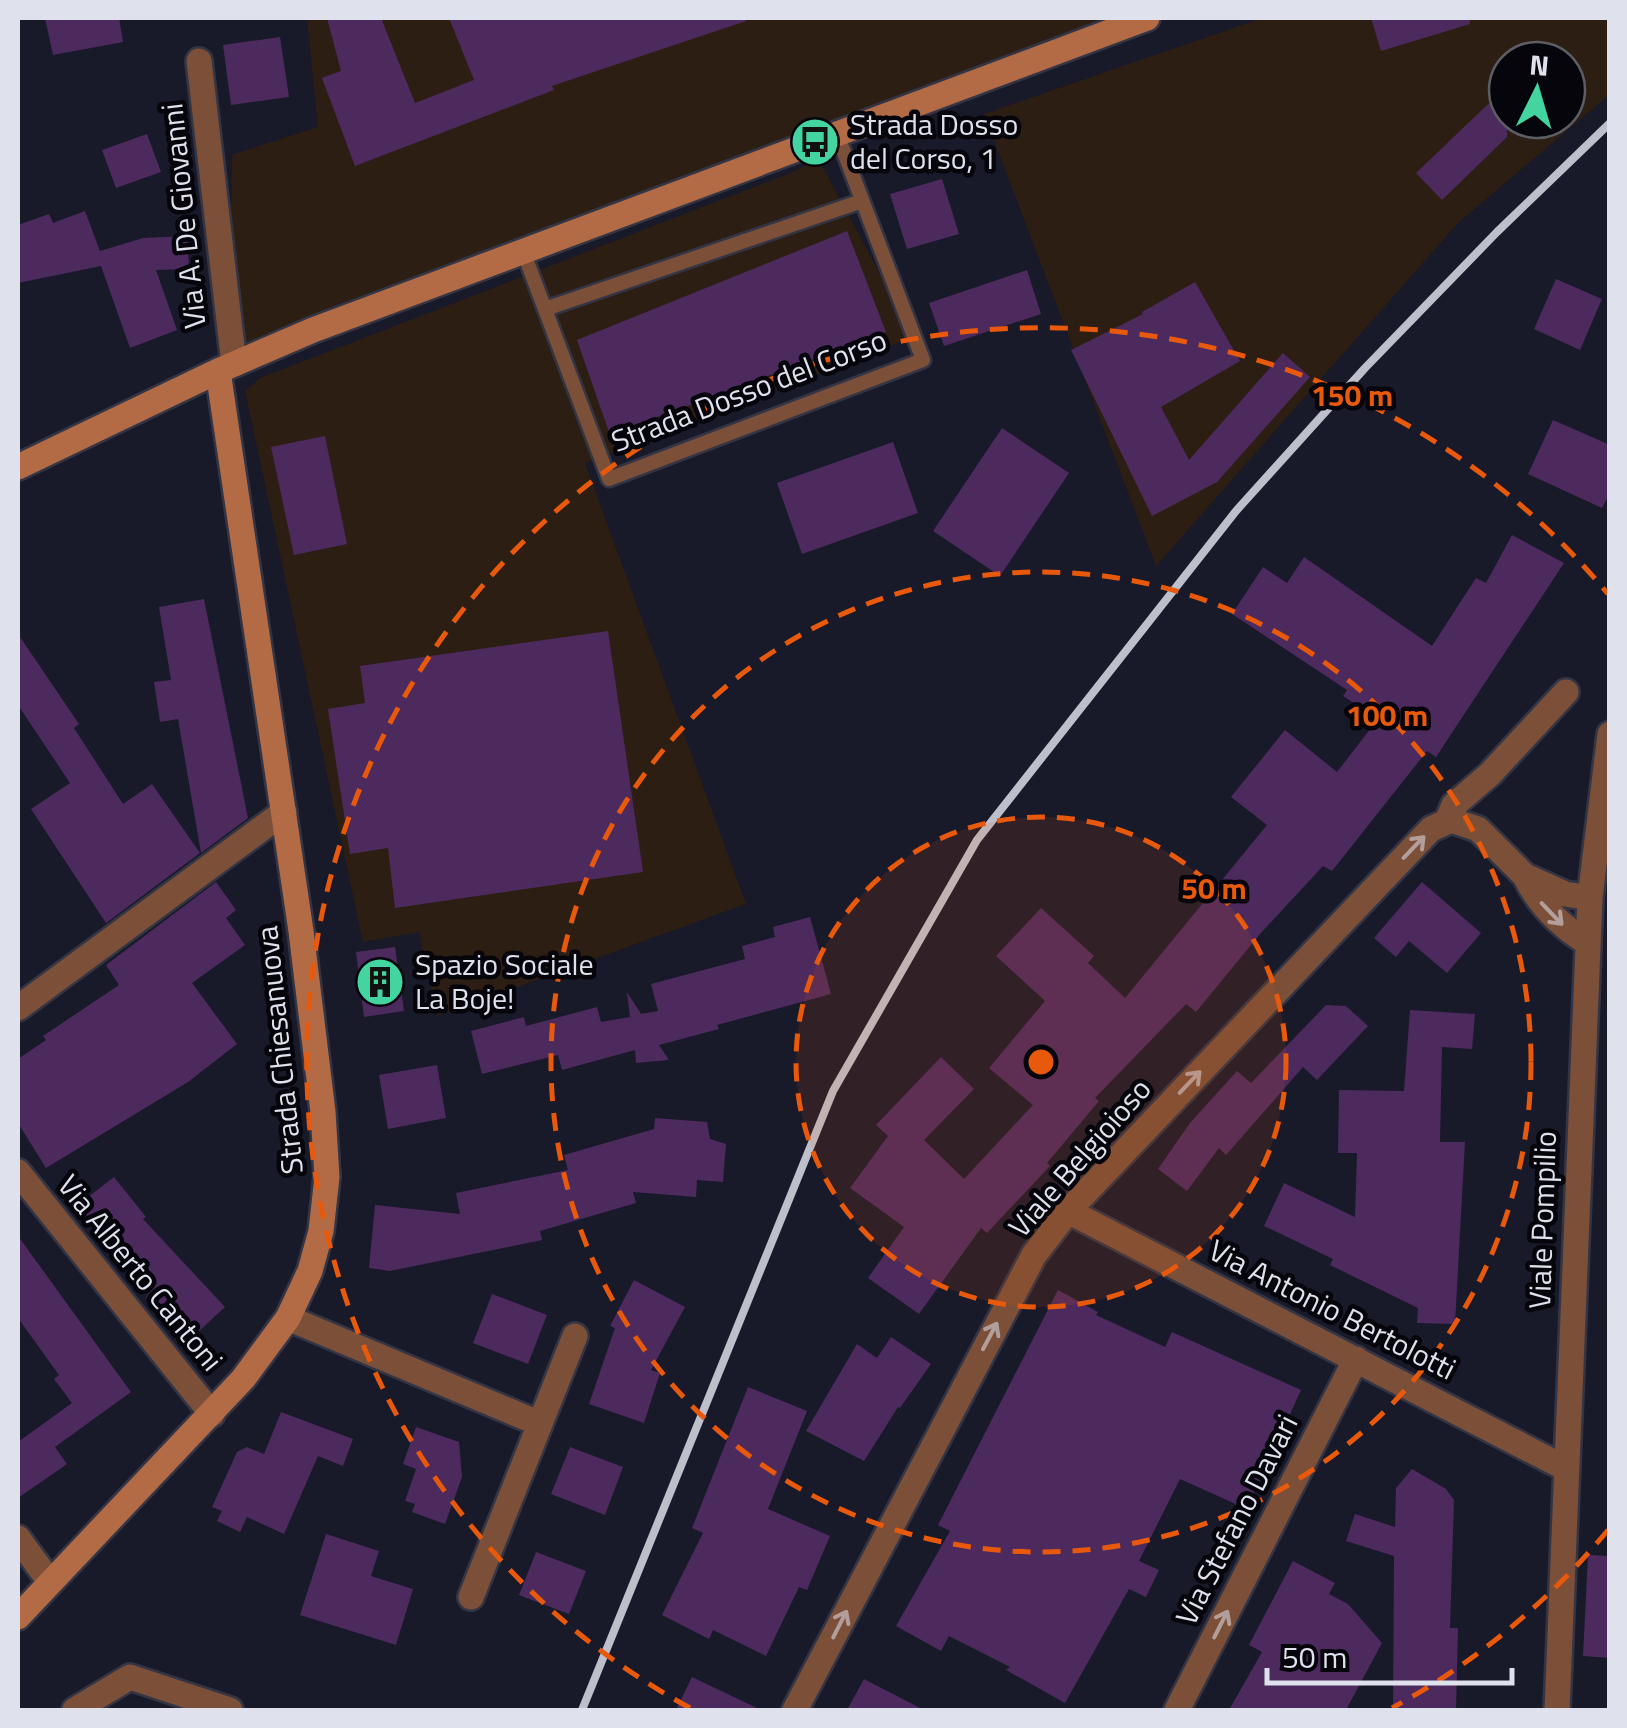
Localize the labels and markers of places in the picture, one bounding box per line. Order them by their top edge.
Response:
place label: Strada Dosso del Corso, 1 [850,101,1018,181]
bus stop icon: Strada Dosso del Corso, 1 [789,116,841,168]
place label: Spazio Sociale La Boje! [415,941,594,1021]
building icon: Spazio Sociale La Boje! [354,956,406,1008]
centre of rings [1023,1044,1059,1080]

